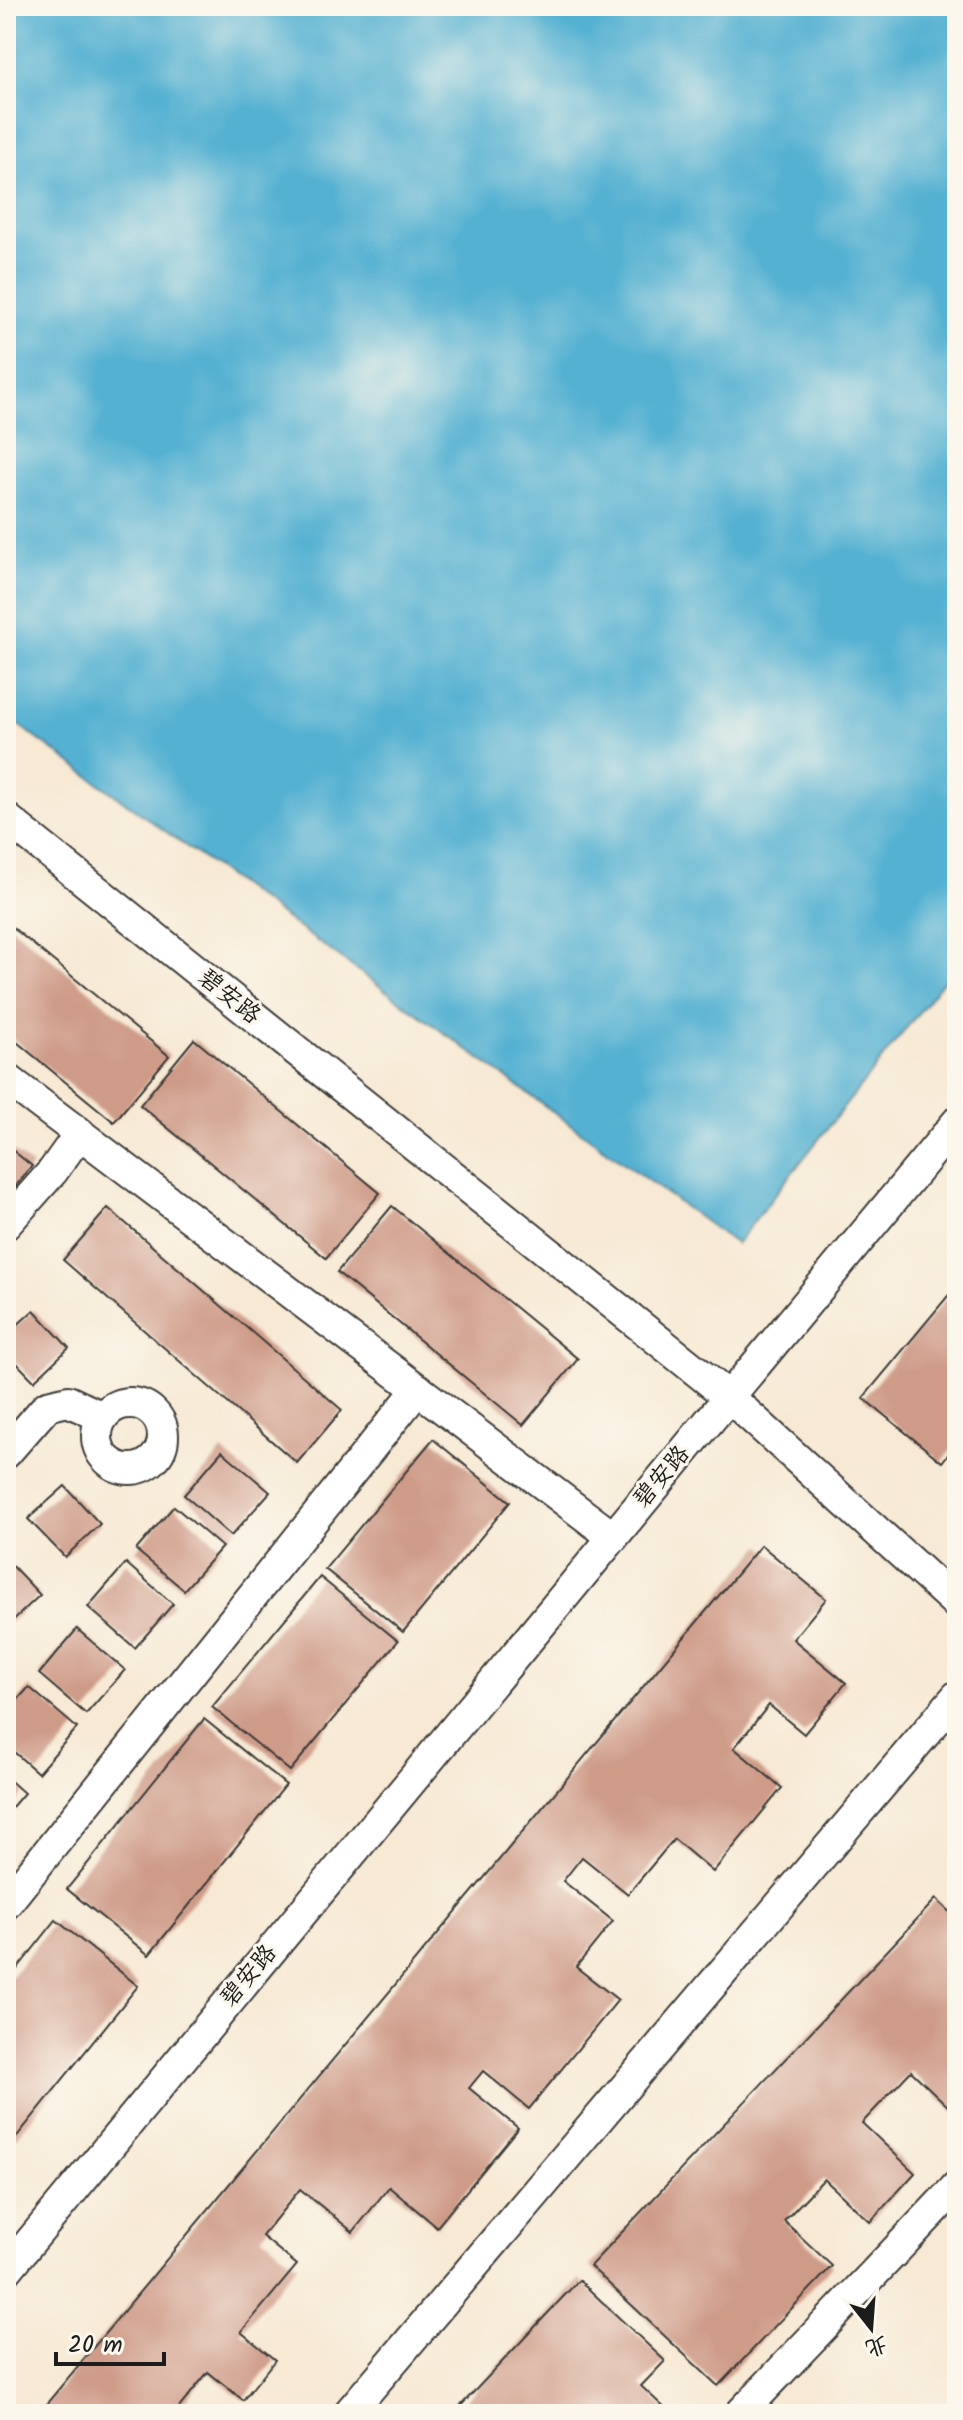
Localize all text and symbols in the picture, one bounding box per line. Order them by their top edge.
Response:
street label: 碧安路 [189,959,269,1035]
street label: 碧安路 [624,1437,700,1517]
street label: 碧安路 [211,1936,287,2016]
north arrow [831,2288,911,2368]
scale bar [56,2316,164,2366]
text: 北 [860,2325,892,2365]
text: 20 m [68,2326,123,2365]

